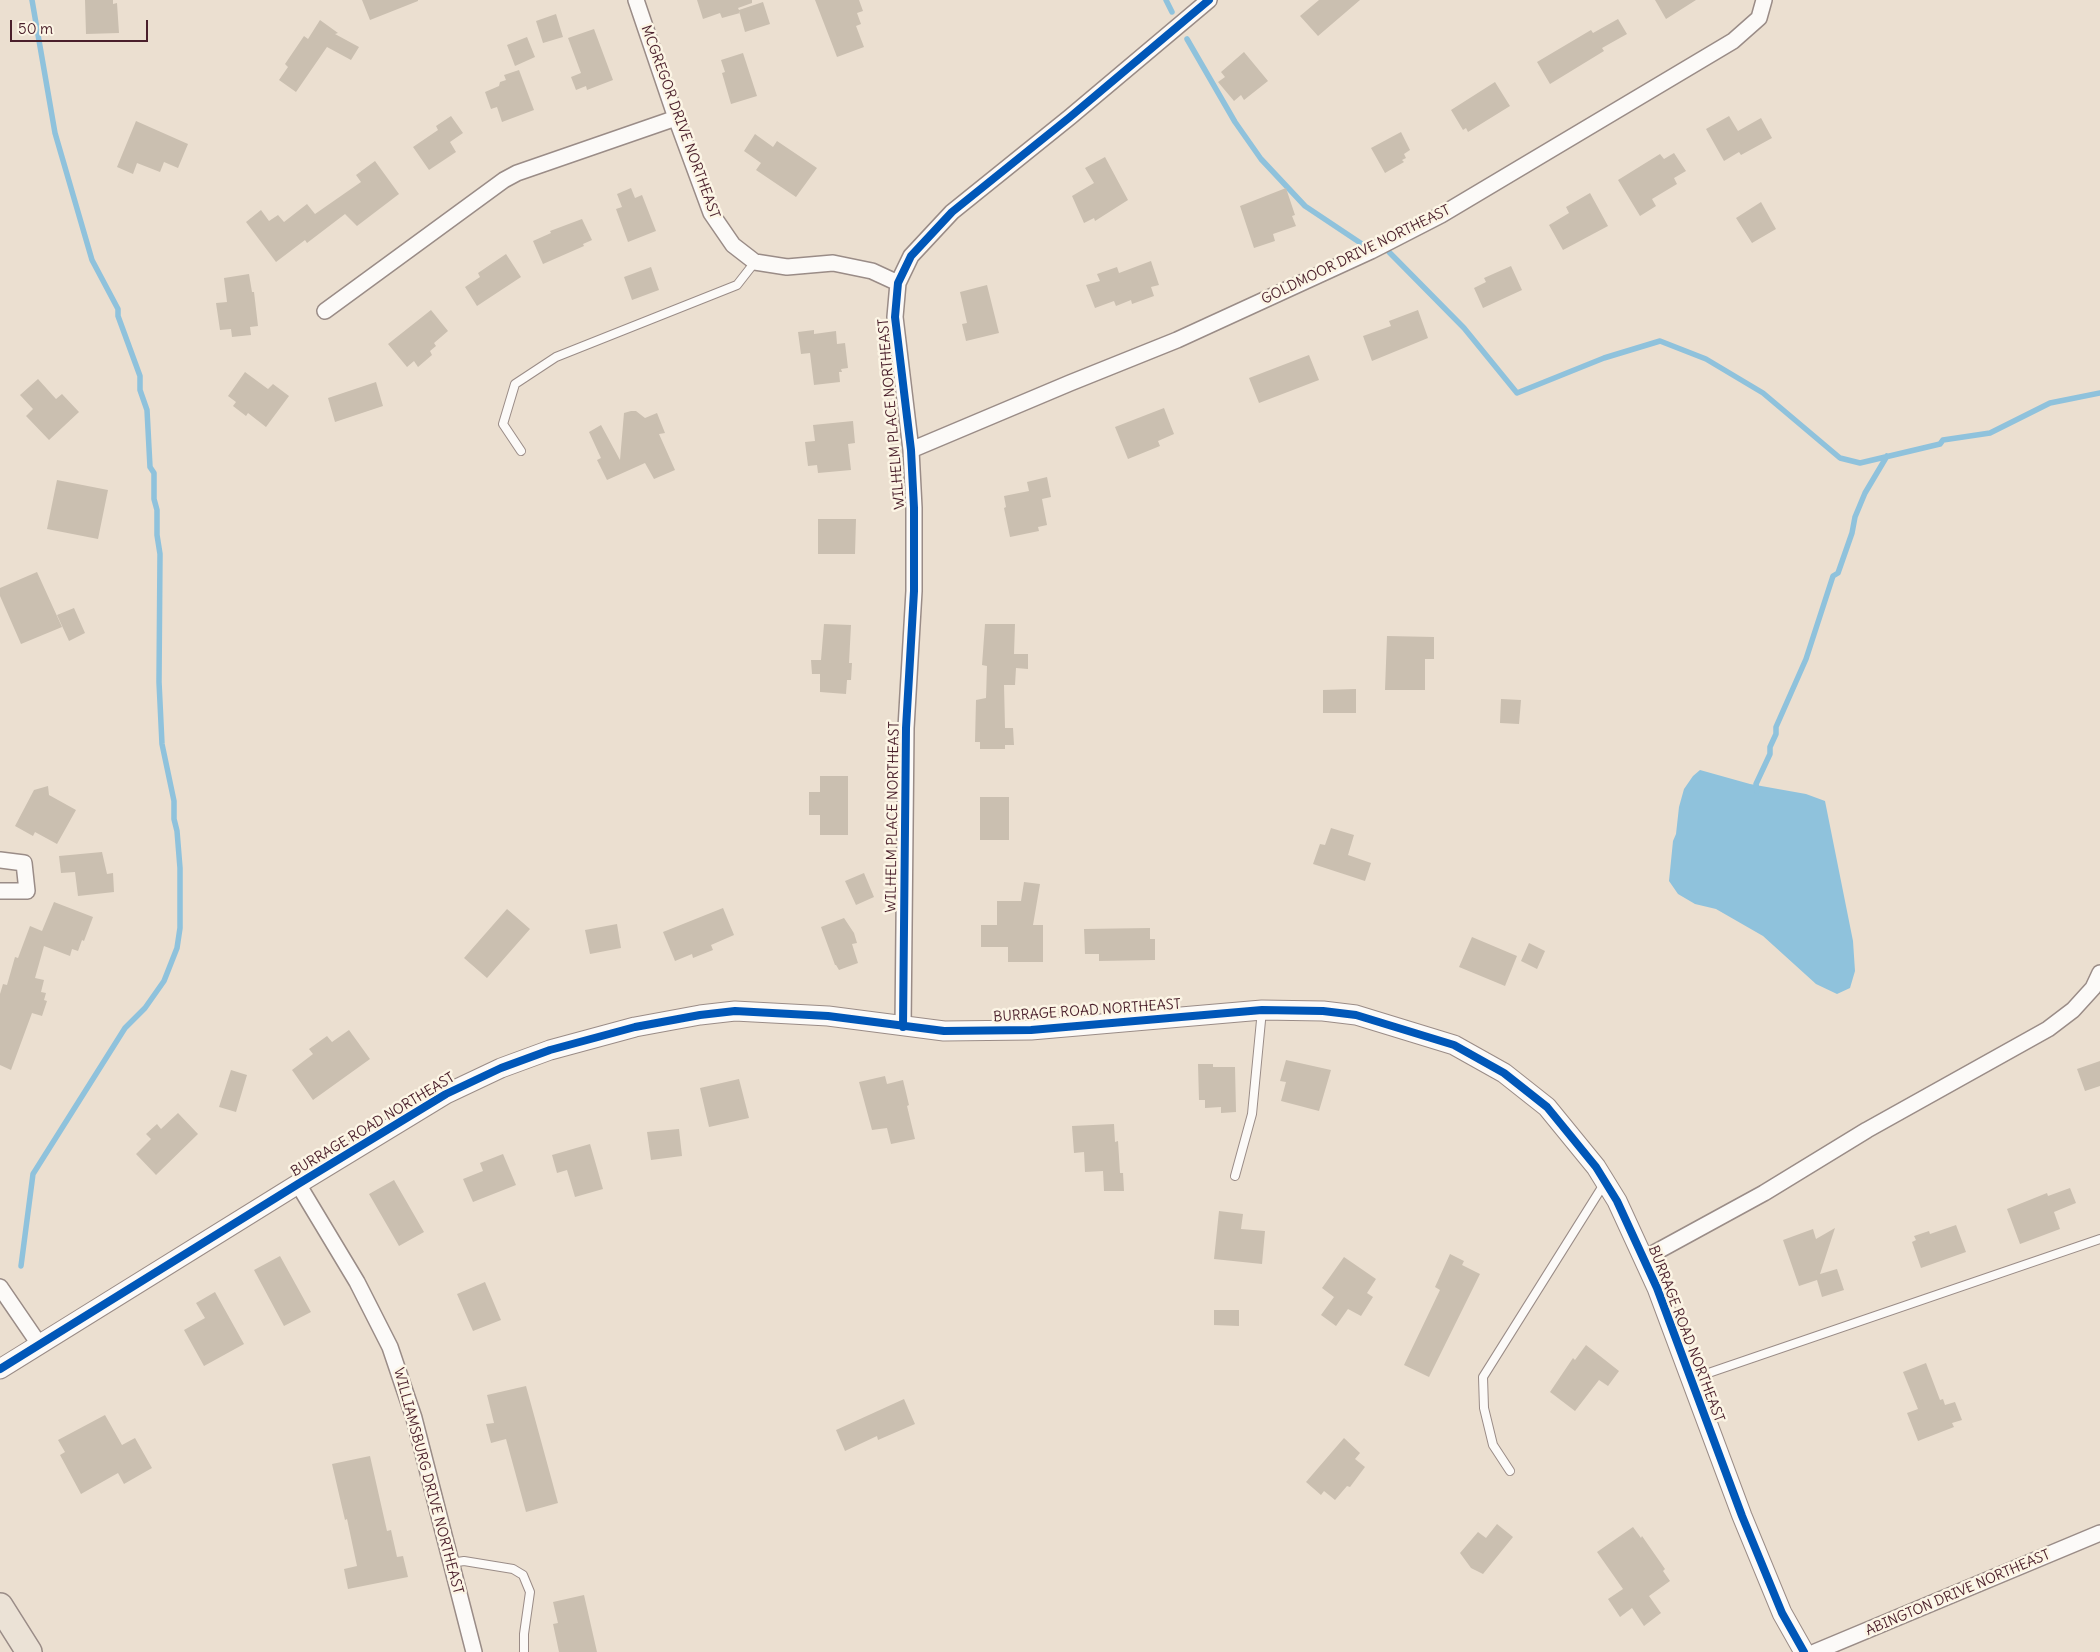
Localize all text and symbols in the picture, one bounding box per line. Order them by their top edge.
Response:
scale bar [12,10,150,42]
text: 50 m [18,19,53,38]
street label: MCGREGOR DRIVE NORTHEAST [637,23,723,221]
street label: GOLDMOOR DRIVE NORTHEAST [1259,202,1453,308]
street label: WILHELM PLACE NORTHEAST [875,318,909,510]
street label: WILHELM PLACE NORTHEAST [883,721,903,913]
street label: BURRAGE ROAD NORTHEAST [993,996,1181,1026]
street label: BURRAGE ROAD NORTHEAST [288,1069,458,1181]
street label: BURRAGE ROAD NORTHEAST [1644,1243,1728,1425]
street label: WILLIAMSBURG DRIVE NORTHEAST [390,1366,466,1596]
street label: ABINGTON DRIVE NORTHEAST [1863,1546,2053,1640]

